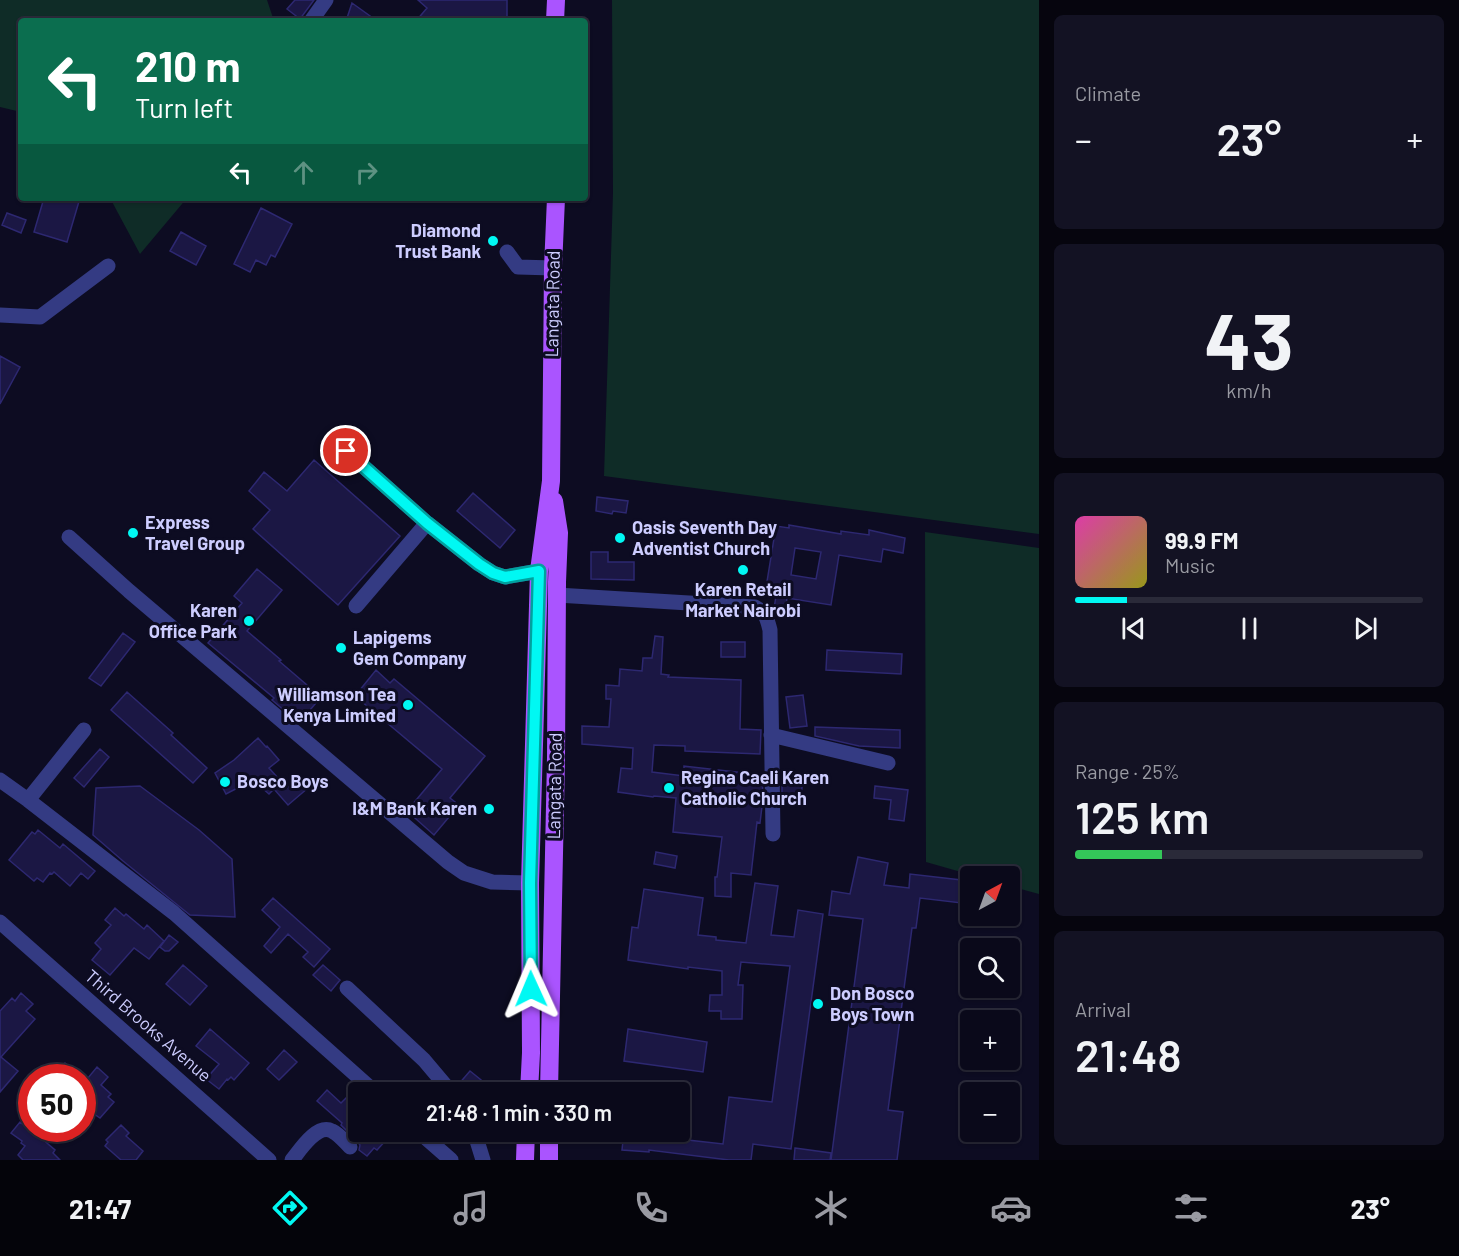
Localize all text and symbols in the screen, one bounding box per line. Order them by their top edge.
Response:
text: 210 m [135,40,241,90]
icon: left [36,42,114,120]
text: Climate [1075,81,1141,105]
text: Turn left [135,91,233,123]
text: 23° [1216,111,1282,165]
text: − [1075,119,1092,159]
text: + [1407,119,1423,159]
icon: left [224,156,257,189]
icon: ahead [287,156,320,189]
icon: right [350,156,383,189]
place label: Diamond Trust Bank [395,219,481,262]
marker: Diamond Trust Bank [486,234,500,248]
street label: Langata Road [540,250,564,358]
text: 43 [1204,292,1294,386]
text: km/h [1226,378,1272,402]
pin [320,425,371,476]
icon: arrive [329,434,362,467]
place label: Express Travel Group [145,511,245,554]
place label: Oasis Seventh Day Adventist Church [632,516,777,559]
marker: Express Travel Group [126,526,140,540]
text: 99.9 FM [1165,527,1238,553]
marker: Oasis Seventh Day Adventist Church [613,531,627,545]
text: Music [1165,553,1215,577]
marker: Karen Retail Market Nairobi [736,563,750,577]
place label: Karen Retail Market Nairobi [685,578,801,621]
place label: Karen Office Park [149,599,237,642]
icon: previous [1117,612,1150,645]
icon: pause [1233,612,1266,645]
icon: next [1349,612,1382,645]
marker: Karen Office Park [242,614,256,628]
place label: Lapigems Gem Company [353,626,467,669]
marker: Lapigems Gem Company [334,641,348,655]
place label: Williamson Tea Kenya Limited [277,683,396,726]
marker: Williamson Tea Kenya Limited [401,698,415,712]
street label: Langata Road [542,732,566,840]
text: Range · 25% [1075,759,1180,783]
place label: Regina Caeli Karen Catholic Church [681,766,829,809]
place label: Bosco Boys [237,770,329,792]
marker: Bosco Boys [218,775,232,789]
marker: Regina Caeli Karen Catholic Church [662,781,676,795]
text: 125 km [1075,789,1209,843]
place label: I&M Bank Karen [352,797,477,819]
marker: I&M Bank Karen [482,802,496,816]
north arrow [960,866,1020,926]
map controls [960,866,1020,1142]
button: search [960,938,1020,998]
position arrow [499,957,563,1021]
street label: Third Brooks Avenue [81,964,216,1086]
place label: Don Bosco Boys Town [830,982,914,1025]
marker: Don Bosco Boys Town [811,997,825,1011]
text: Arrival [1075,997,1131,1021]
button: + [960,1010,1020,1070]
text: 21:48 [1075,1027,1182,1081]
speed limit sign: 50 [18,1064,96,1142]
button: − [960,1082,1020,1142]
text: 21:48 · 1 min · 330 m [426,1099,612,1125]
icon: directions [269,1187,311,1229]
icon: music [450,1187,492,1229]
icon: phone [630,1187,672,1229]
icon: climate [810,1187,852,1229]
icon: car [990,1187,1032,1229]
icon: filters [1170,1187,1212,1229]
text: 21:47 [69,1192,131,1224]
text: 23° [1350,1192,1390,1224]

